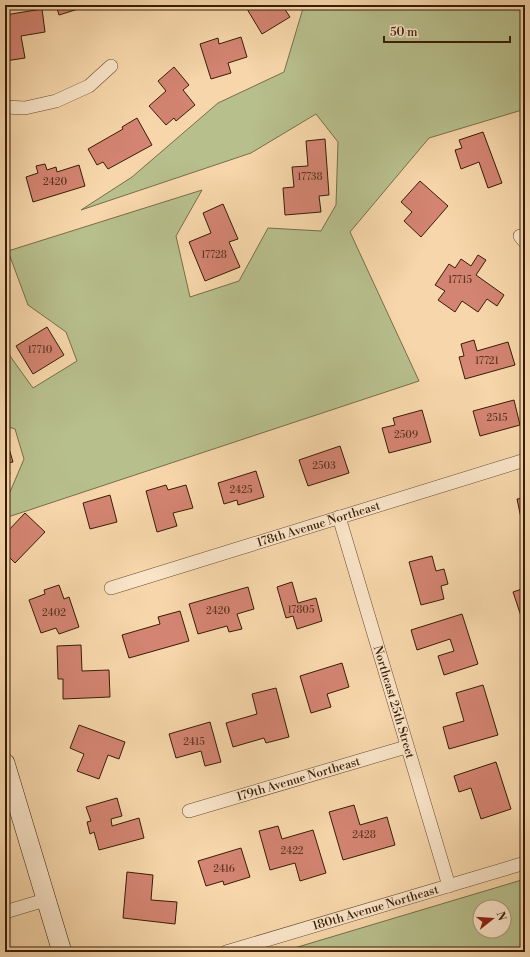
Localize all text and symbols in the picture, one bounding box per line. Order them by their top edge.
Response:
scale bar [384,18,510,44]
text: 50 m [390,25,418,40]
house number: 17738 [297,171,323,183]
house number: 2420 [43,176,67,188]
house number: 17728 [201,249,227,261]
house number: 17715 [448,274,473,286]
house number: 17710 [28,344,53,356]
house number: 17721 [475,355,500,367]
house number: 2515 [486,412,508,424]
house number: 2509 [394,429,418,441]
house number: 2503 [312,460,336,472]
house number: 2425 [230,484,253,496]
street label: 178th Avenue Northeast [255,498,383,550]
house number: 17805 [288,604,315,616]
house number: 2420 [206,605,230,617]
house number: 2402 [42,607,66,619]
street label: Northeast 25th Street [370,644,418,761]
house number: 2415 [183,736,205,748]
street label: 179th Avenue Northeast [235,753,363,804]
house number: 2428 [352,829,376,841]
house number: 2422 [280,845,304,857]
house number: 2416 [213,863,235,875]
street label: 180th Avenue Northeast [311,881,441,933]
north arrow [472,899,512,939]
text: N [493,910,509,923]

